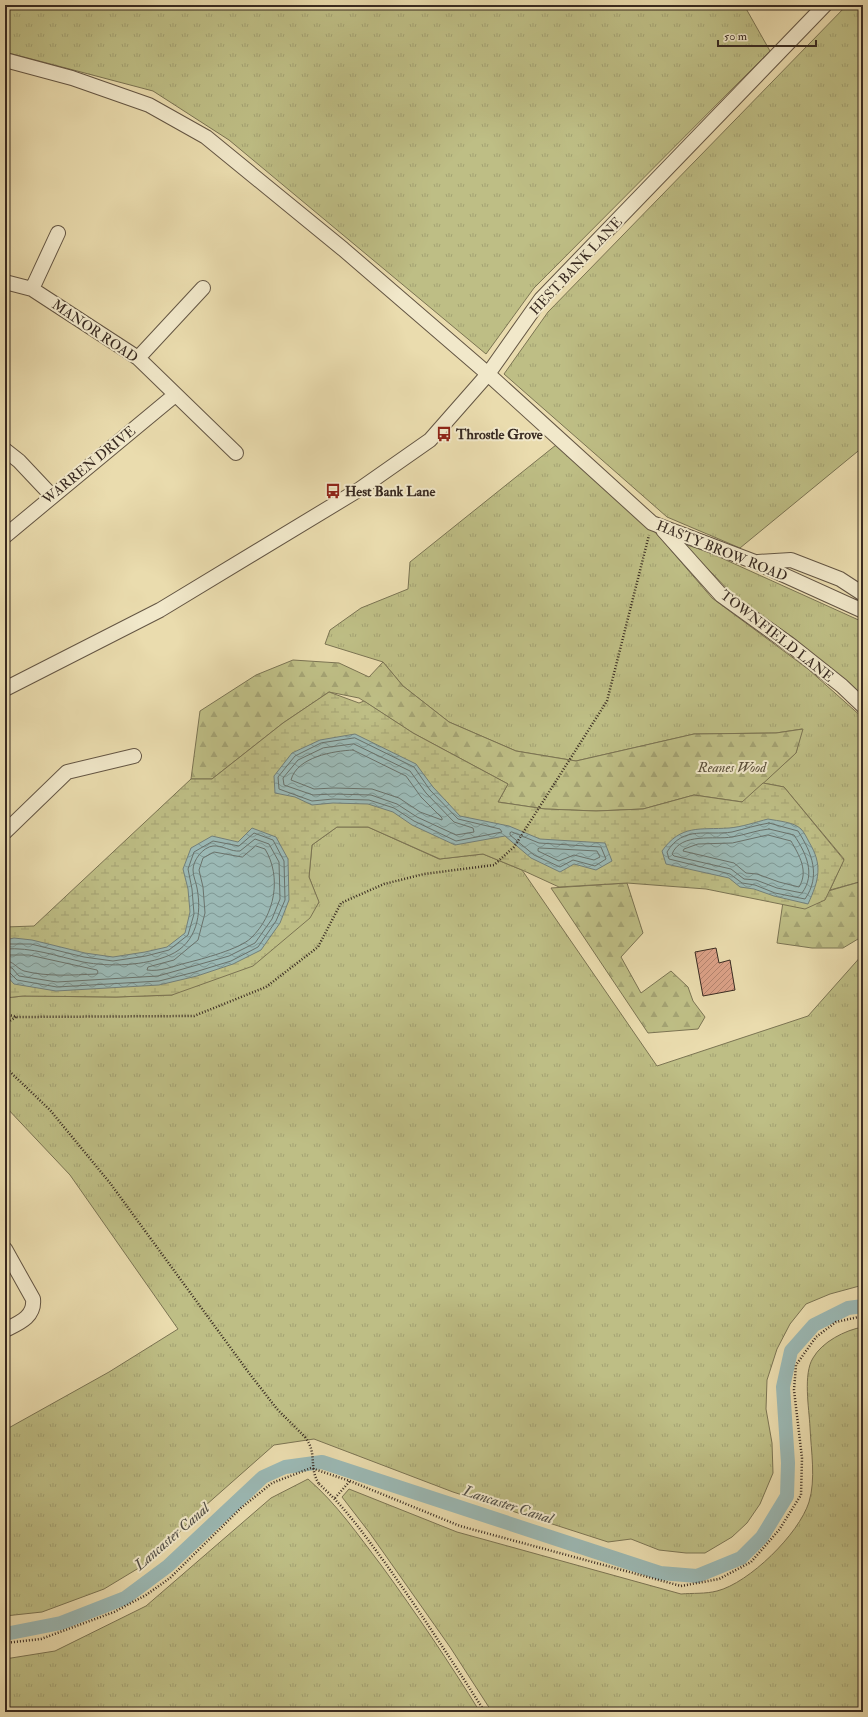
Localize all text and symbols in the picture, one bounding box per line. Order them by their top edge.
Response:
scale bar [718,22,816,48]
text: 50 m [724,29,748,44]
street label: HEST BANK LANE [526,213,626,319]
street label: MANOR ROAD [49,296,141,366]
street label: WARREN DRIVE [38,422,139,508]
bus stop icon: Throstle Grove [435,425,453,443]
place label: Throstle Grove [455,426,543,443]
bus stop icon: Hest Bank Lane [324,482,342,500]
place label: Hest Bank Lane [345,483,435,500]
street label: HASTY BROW ROAD [654,517,790,585]
street label: TOWNFIELD LANE [717,586,837,686]
park label: Reanes Wood [697,759,767,776]
water label: Lancaster Canal [460,1481,557,1529]
water label: Lancaster Canal [130,1498,215,1575]

